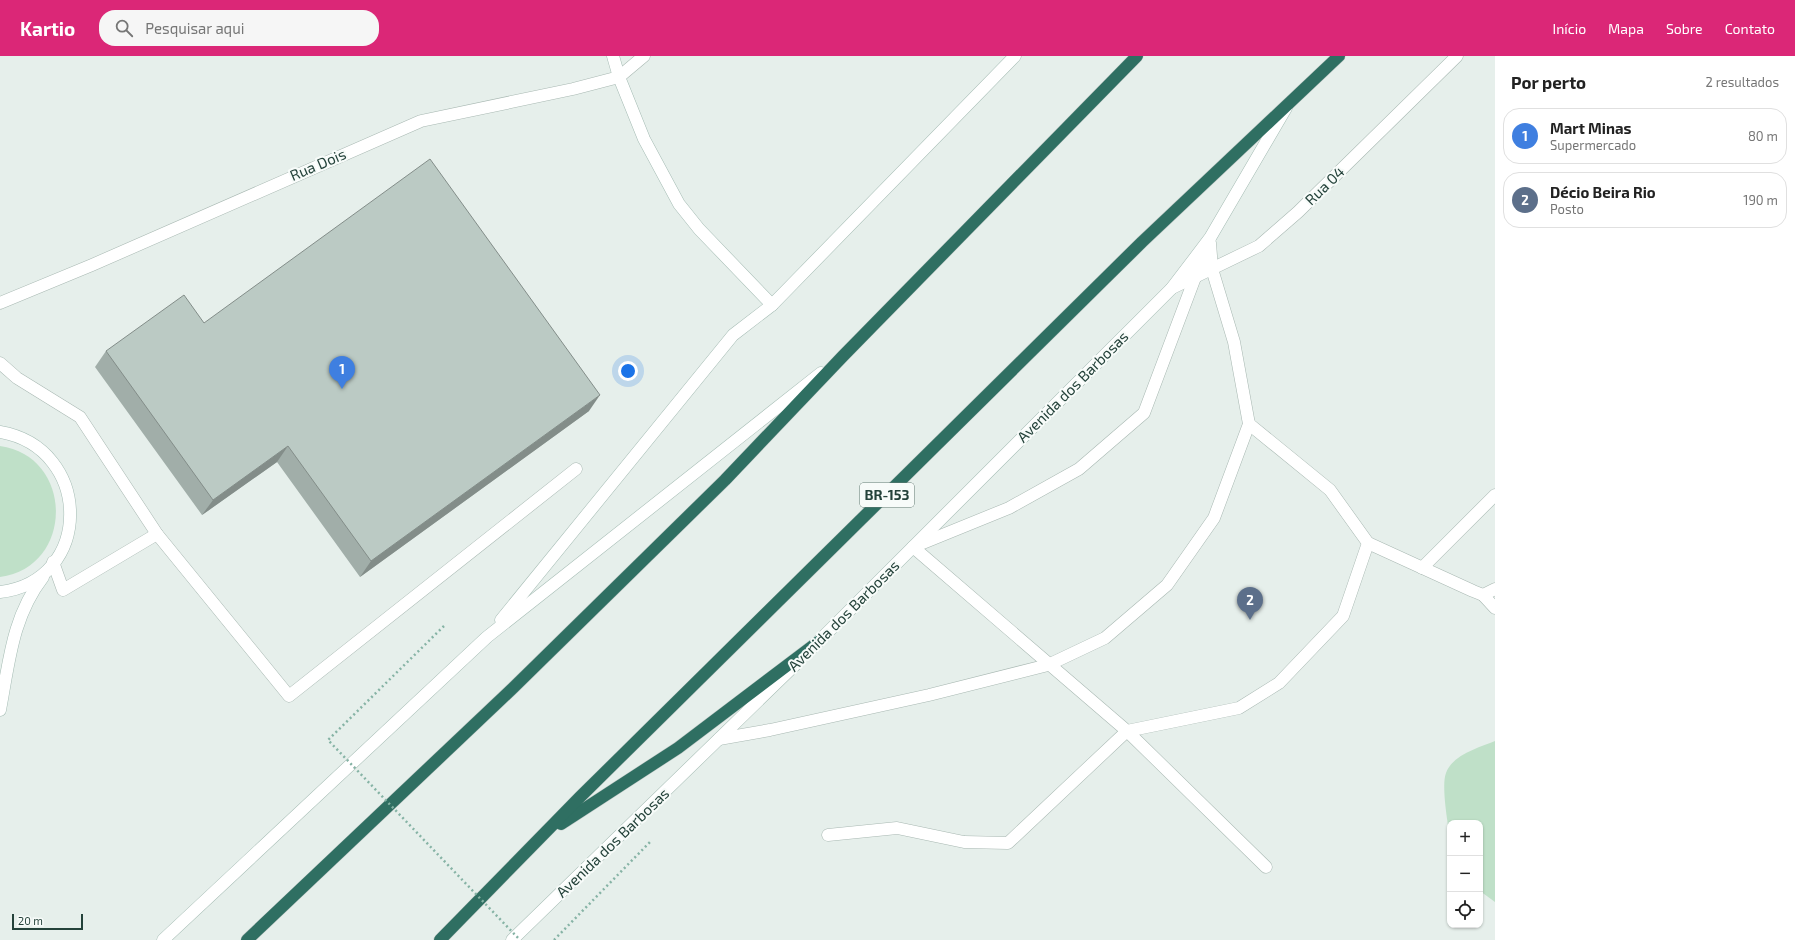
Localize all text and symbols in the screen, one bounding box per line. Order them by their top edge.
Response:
search box [99,10,379,46]
text: Kartio [20,17,75,40]
icon: search [113,17,135,39]
text: Pesquisar aqui [145,19,244,37]
text: Início [1553,20,1586,37]
text: Mapa [1608,20,1644,37]
text: Sobre [1666,20,1703,37]
text: Contato [1725,20,1775,37]
text: Por perto [1511,72,1586,92]
text: 2 resultados [1705,74,1779,90]
text: Mart Minas [1550,119,1631,137]
text: 1 [1522,128,1528,144]
text: 80 m [1748,128,1778,144]
text: Supermercado [1550,137,1636,153]
street label: Rua Dois [287,144,348,184]
street label: Rua 04 [1301,162,1348,208]
text: Décio Beira Rio [1550,183,1656,201]
text: 2 [1521,192,1529,208]
text: 190 m [1743,192,1778,208]
text: Posto [1550,201,1584,217]
street label: Avenida dos Barbosas [1013,327,1132,446]
pin: 1 [329,356,355,389]
your location [618,361,638,381]
road number: BR-153 [860,483,914,507]
street label: Avenida dos Barbosas [784,556,903,675]
pin: 2 [1237,587,1263,620]
street label: Avenida dos Barbosas [552,784,672,901]
map controls [1447,820,1483,928]
button: + [1447,820,1483,856]
button: − [1447,856,1483,892]
button: locate [1447,892,1483,928]
scale bar [12,912,83,931]
text: 20 m [18,914,43,927]

